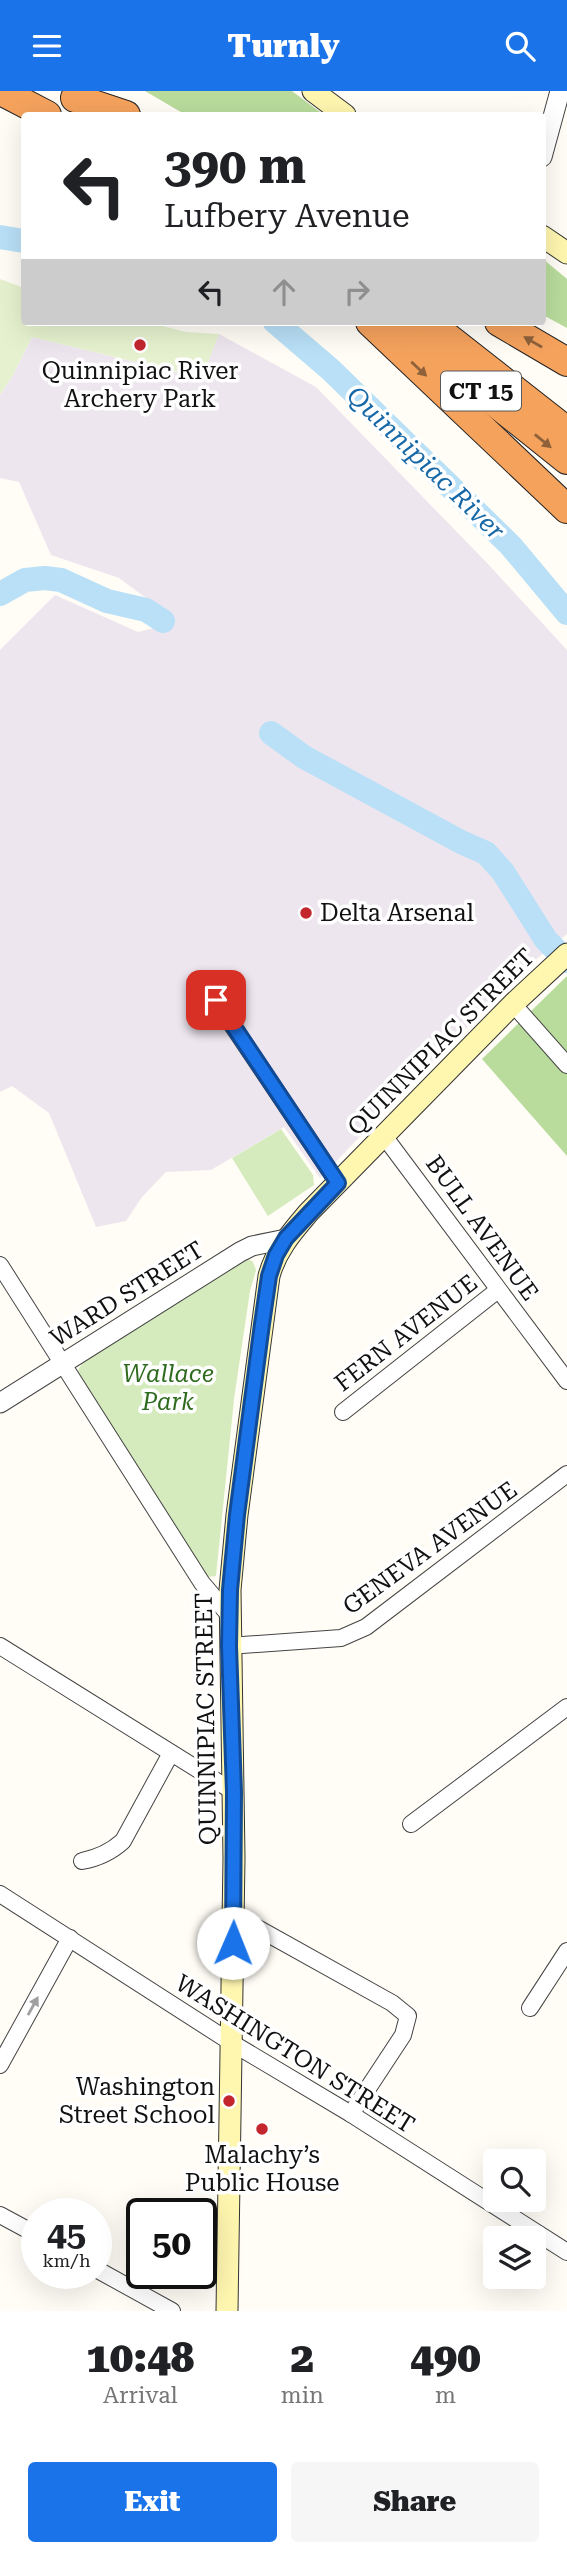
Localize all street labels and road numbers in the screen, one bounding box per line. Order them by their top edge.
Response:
road number: CT 15 [441,371,521,411]
street label: QUINNIPIAC STREET [342,943,540,1141]
street label: BULL AVENUE [420,1150,544,1306]
street label: WARD STREET [45,1236,209,1352]
street label: FERN AVENUE [329,1269,483,1397]
street label: GENEVA AVENUE [338,1476,522,1620]
street label: QUINNIPIAC STREET [190,1593,222,1845]
street label: WASHINGTON STREET [170,1969,420,2139]

